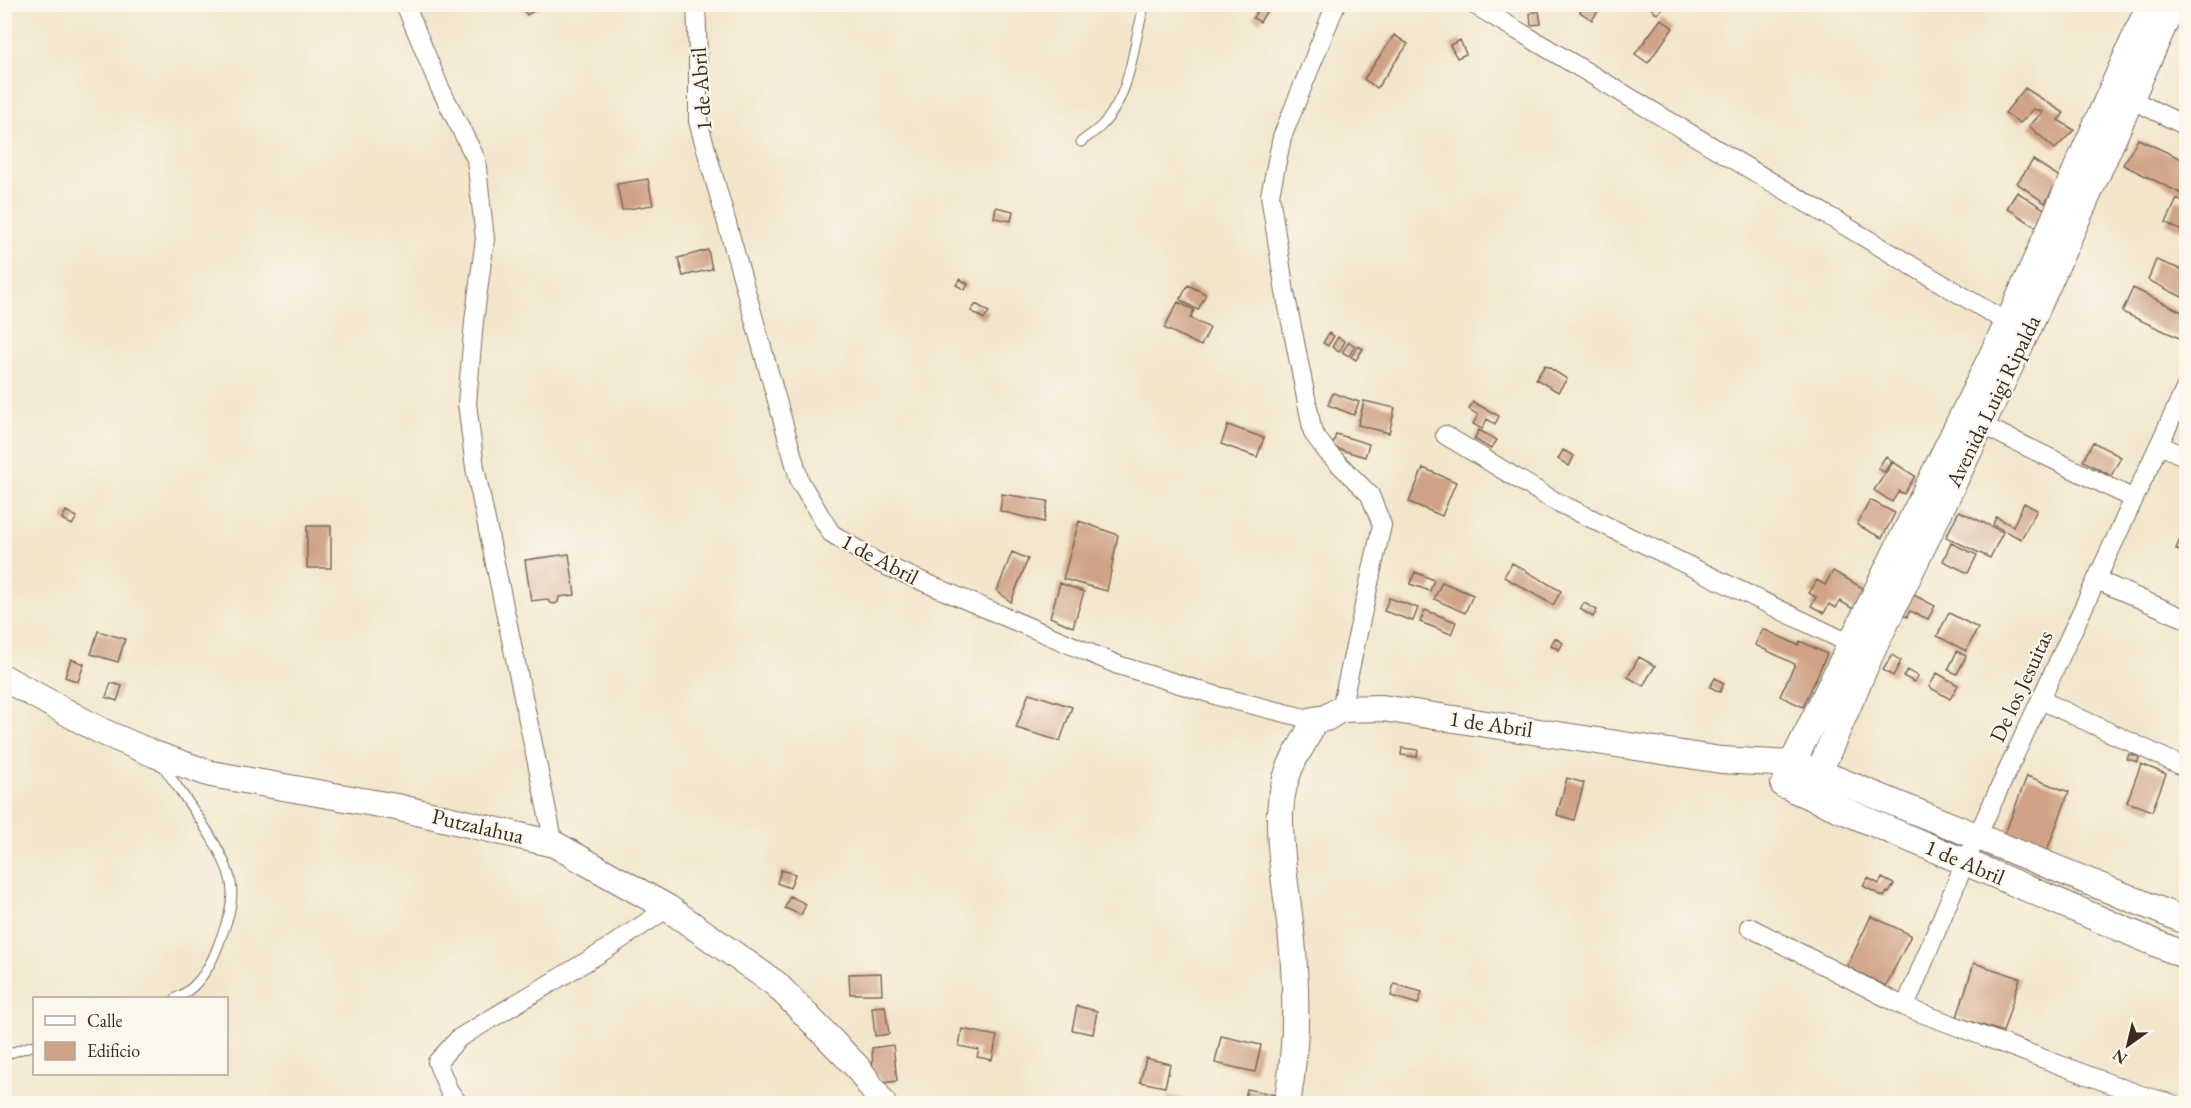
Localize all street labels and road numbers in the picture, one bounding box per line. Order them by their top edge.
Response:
street label: 1 de Abril [684,46,718,132]
street label: Avenida Luigi Ripalda [1938,310,2047,493]
street label: 1 de Abril [836,527,924,591]
street label: De los Jesuitas [1982,625,2060,747]
street label: 1 de Abril [1448,704,1534,744]
street label: Putzalahua [429,801,527,851]
street label: 1 de Abril [1921,832,2009,892]

